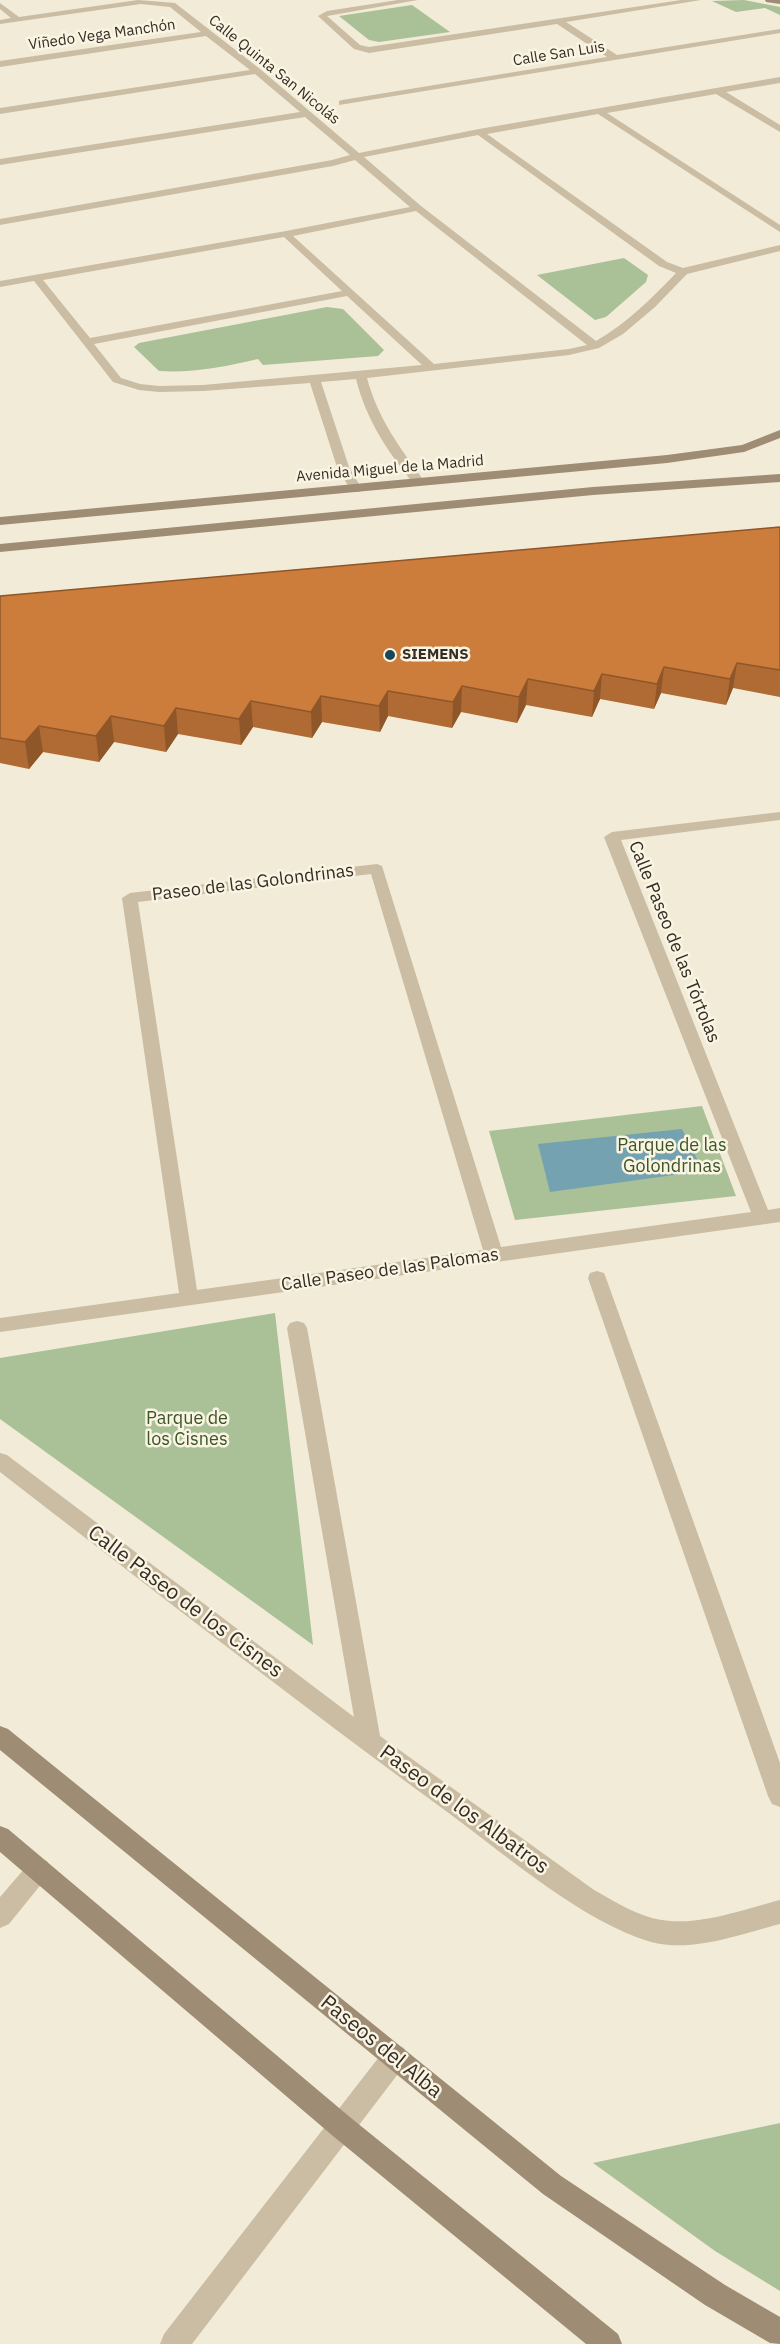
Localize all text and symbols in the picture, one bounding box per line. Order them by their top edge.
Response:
street label: Calle Quinta San Nicolás [205,11,343,129]
street label: Viñedo Vega Manchón [27,16,177,54]
street label: Calle San Luis [512,38,606,70]
street label: Avenida Miguel de la Madrid [295,452,485,486]
place label: SIEMENS [402,646,469,664]
marker: SIEMENS [383,648,397,662]
street label: Calle Paseo de las Tórtolas [624,838,724,1046]
street label: Paseo de las Golondrinas [151,860,355,906]
park label: Parque de las Golondrinas [617,1135,727,1178]
street label: Calle Paseo de las Palomas [280,1244,500,1296]
park label: Parque de los Cisnes [146,1408,228,1450]
street label: Calle Paseo de los Cisnes [82,1520,288,1684]
street label: Paseo de los Albatros [374,1740,554,1880]
street label: Paseos del Alba [315,1990,447,2104]

